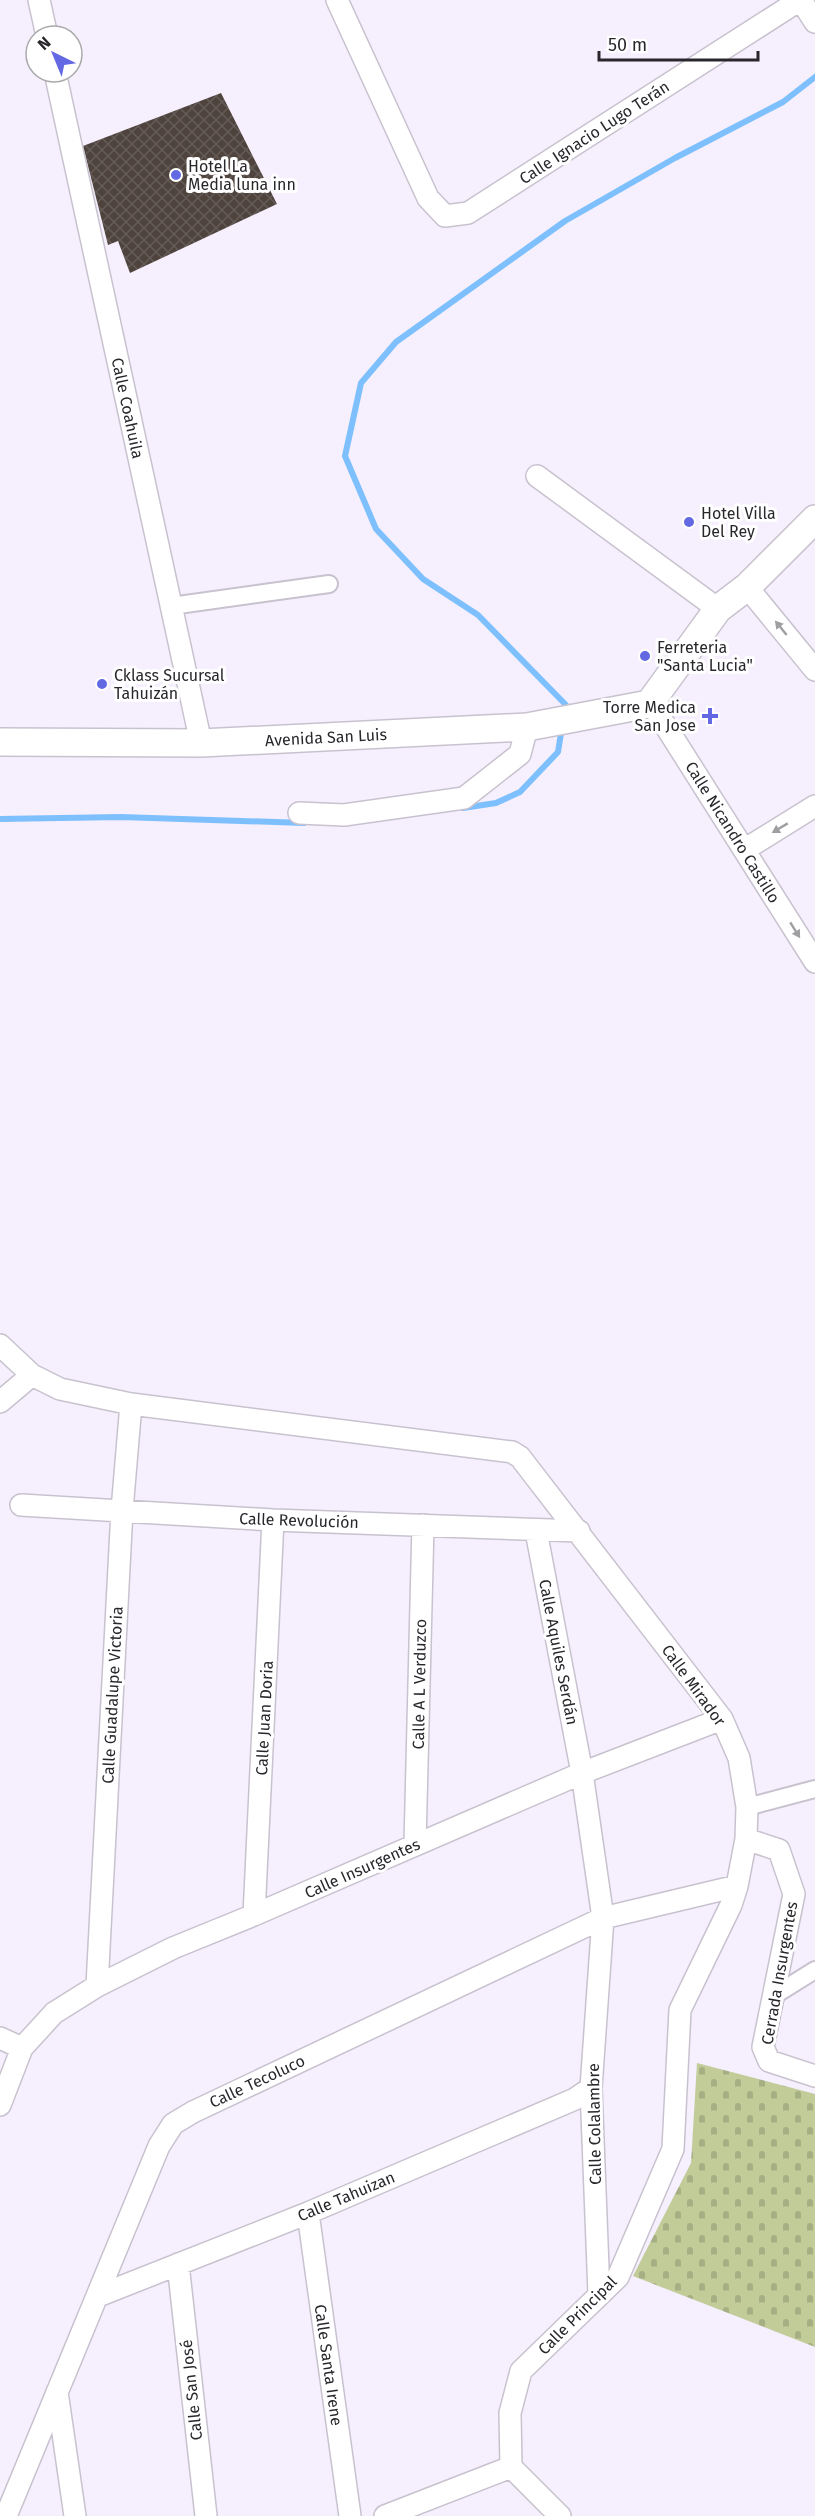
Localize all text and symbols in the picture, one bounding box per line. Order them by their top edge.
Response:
north arrow [24,24,84,84]
scale bar [599,24,758,62]
text: N [34,33,54,54]
text: 50 m [608,34,647,56]
street label: Calle Ignacio Lugo Terán [516,77,673,188]
place label: Hotel La Media luna inn [188,157,296,194]
marker: Hotel La Media luna inn [169,168,183,182]
street label: Calle Coahuila [108,356,147,460]
place label: Hotel Villa Del Rey [701,504,776,541]
marker: Hotel Villa Del Rey [682,515,696,529]
one-way arrow [775,621,788,636]
place label: Ferreteria "Santa Lucia" [657,638,753,675]
marker: Ferreteria "Santa Lucia" [638,649,652,663]
place label: Cklass Sucursal Tahuizán [114,666,225,703]
marker: Cklass Sucursal Tahuizán [95,677,109,691]
place label: Torre Medica San Jose [603,698,696,735]
marker: Torre Medica San Jose [701,707,719,725]
street label: Avenida San Luis [265,725,388,750]
street label: Calle Nicandro Castillo [681,758,784,907]
one-way arrow [772,822,788,833]
one-way arrow [789,922,800,938]
street label: Calle Revolución [239,1509,359,1532]
street label: Calle Aquiles Serdán [535,1578,582,1727]
street label: Calle Guadalupe Victoria [98,1606,127,1784]
street label: Calle A L Verduzco [409,1619,430,1749]
street label: Calle Mirador [658,1641,730,1730]
street label: Calle Juan Doria [252,1660,277,1776]
street label: Calle Insurgentes [302,1834,423,1902]
street label: Cerrada Insurgentes [758,1900,801,2046]
street label: Calle Tecoluco [206,2051,308,2112]
street label: Calle Colalambre [584,2063,605,2185]
street label: Calle Tahuizan [295,2167,398,2225]
street label: Calle Principal [534,2272,621,2359]
street label: Calle Santa Irene [311,2303,346,2427]
street label: Calle San José [177,2339,206,2441]

